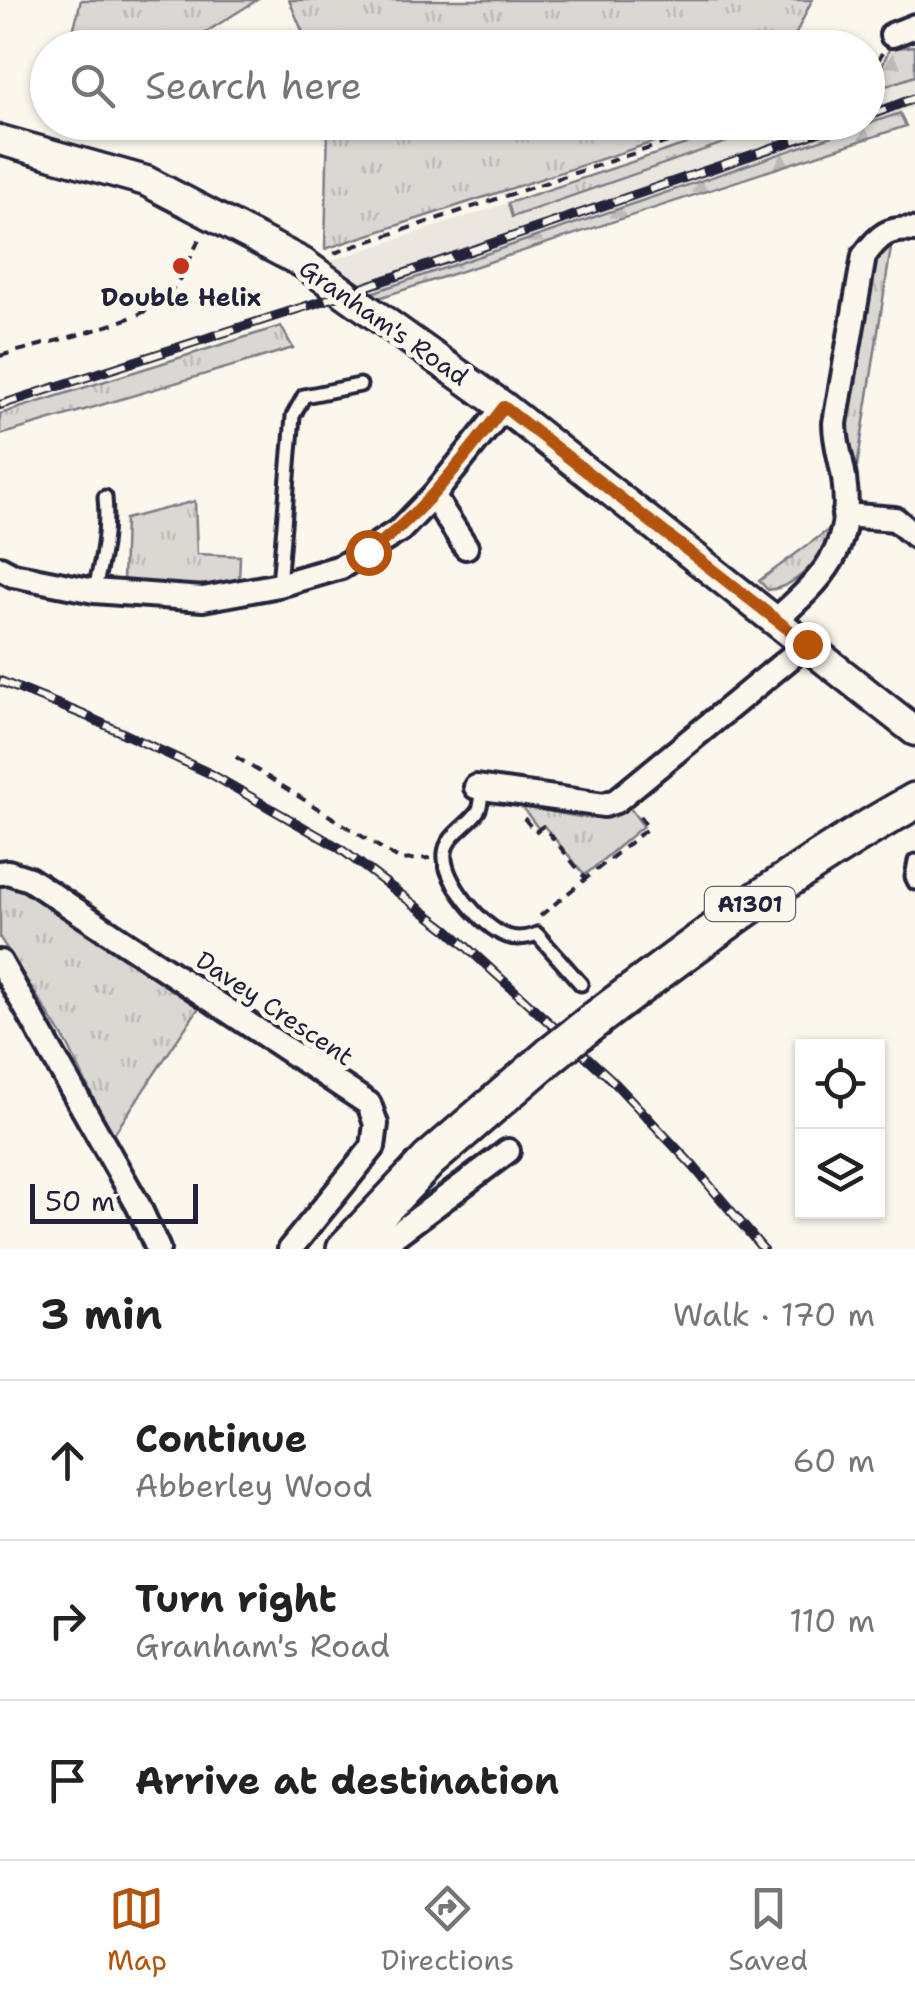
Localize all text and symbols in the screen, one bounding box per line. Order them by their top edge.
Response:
search box [30,30,885,140]
icon: search [65,58,120,113]
text: Search here [145,60,362,111]
street label: Granham's Road [293,251,476,393]
marker: Double Helix [170,255,192,277]
place label: Double Helix [101,280,261,314]
route start [346,530,392,576]
route end [785,622,831,668]
road number: A1301 [705,887,795,921]
street label: Davey Crescent [190,943,360,1073]
map controls [795,1039,885,1219]
button: locate [795,1039,885,1129]
button: layers [795,1129,885,1219]
scale bar [30,1179,198,1224]
text: 50 m [45,1182,115,1220]
text: 3 min [40,1286,162,1342]
text: Walk · 170 m [673,1293,875,1336]
text: Continue [135,1413,307,1464]
icon: ahead [40,1433,95,1488]
text: 60 m [793,1439,875,1482]
text: Abberley Wood [135,1464,373,1507]
text: Turn right [135,1573,337,1624]
icon: right [40,1593,95,1648]
text: 110 m [789,1599,875,1642]
text: Granham's Road [135,1624,390,1667]
icon: arrive [40,1753,95,1808]
text: Arrive at destination [135,1755,559,1806]
tab: Map [107,1881,167,1979]
tab: Directions [381,1881,514,1979]
tab: Saved [728,1881,808,1979]

